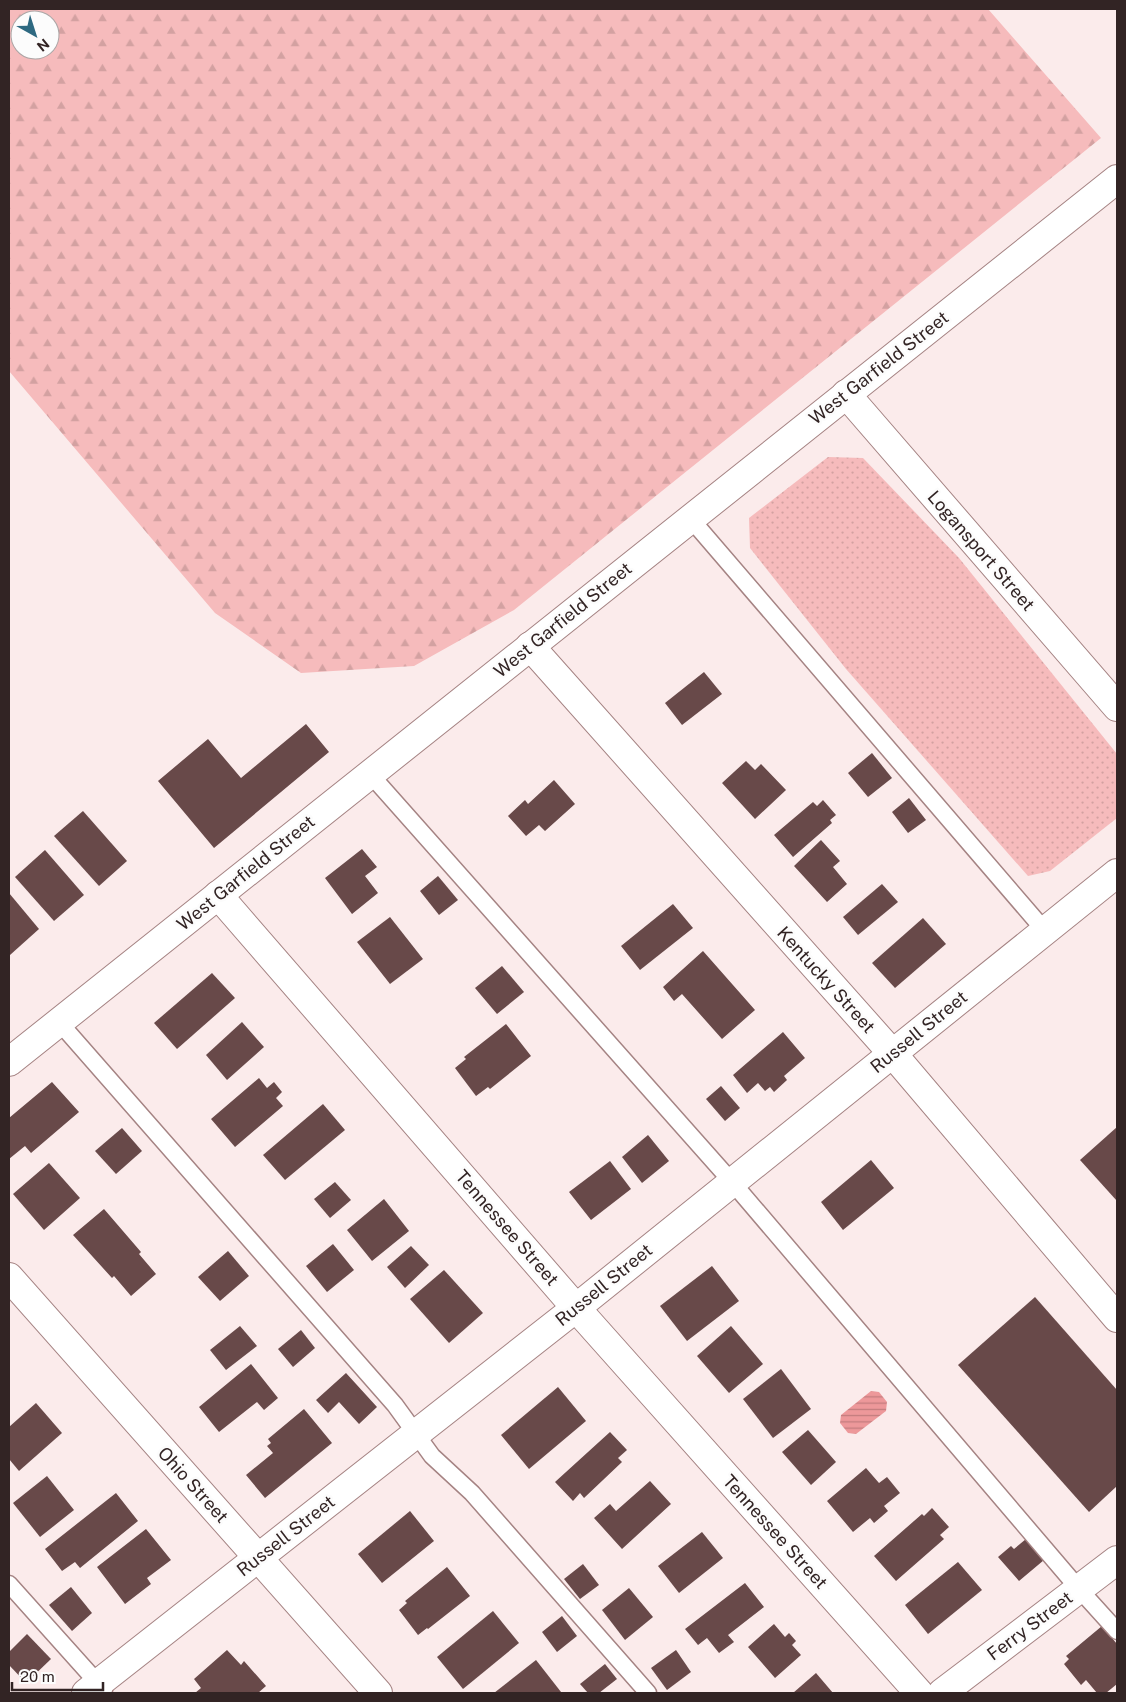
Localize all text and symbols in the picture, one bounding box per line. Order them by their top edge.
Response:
north arrow [10,10,60,60]
text: N [34,35,52,55]
street label: West Garfield Street [805,307,953,429]
street label: Logansport Street [924,486,1039,615]
street label: West Garfield Street [490,558,636,682]
street label: West Garfield Street [173,811,319,935]
street label: Kentucky Street [773,922,880,1037]
street label: Russell Street [866,986,971,1077]
street label: Tennessee Street [452,1166,563,1290]
street label: Russell Street [551,1239,656,1330]
street label: Ohio Street [154,1442,233,1527]
street label: Tennessee Street [719,1470,832,1593]
street label: Russell Street [233,1491,339,1580]
street label: Ferry Street [983,1587,1077,1665]
scale bar [12,1660,104,1692]
text: 20 m [20,1668,55,1685]

